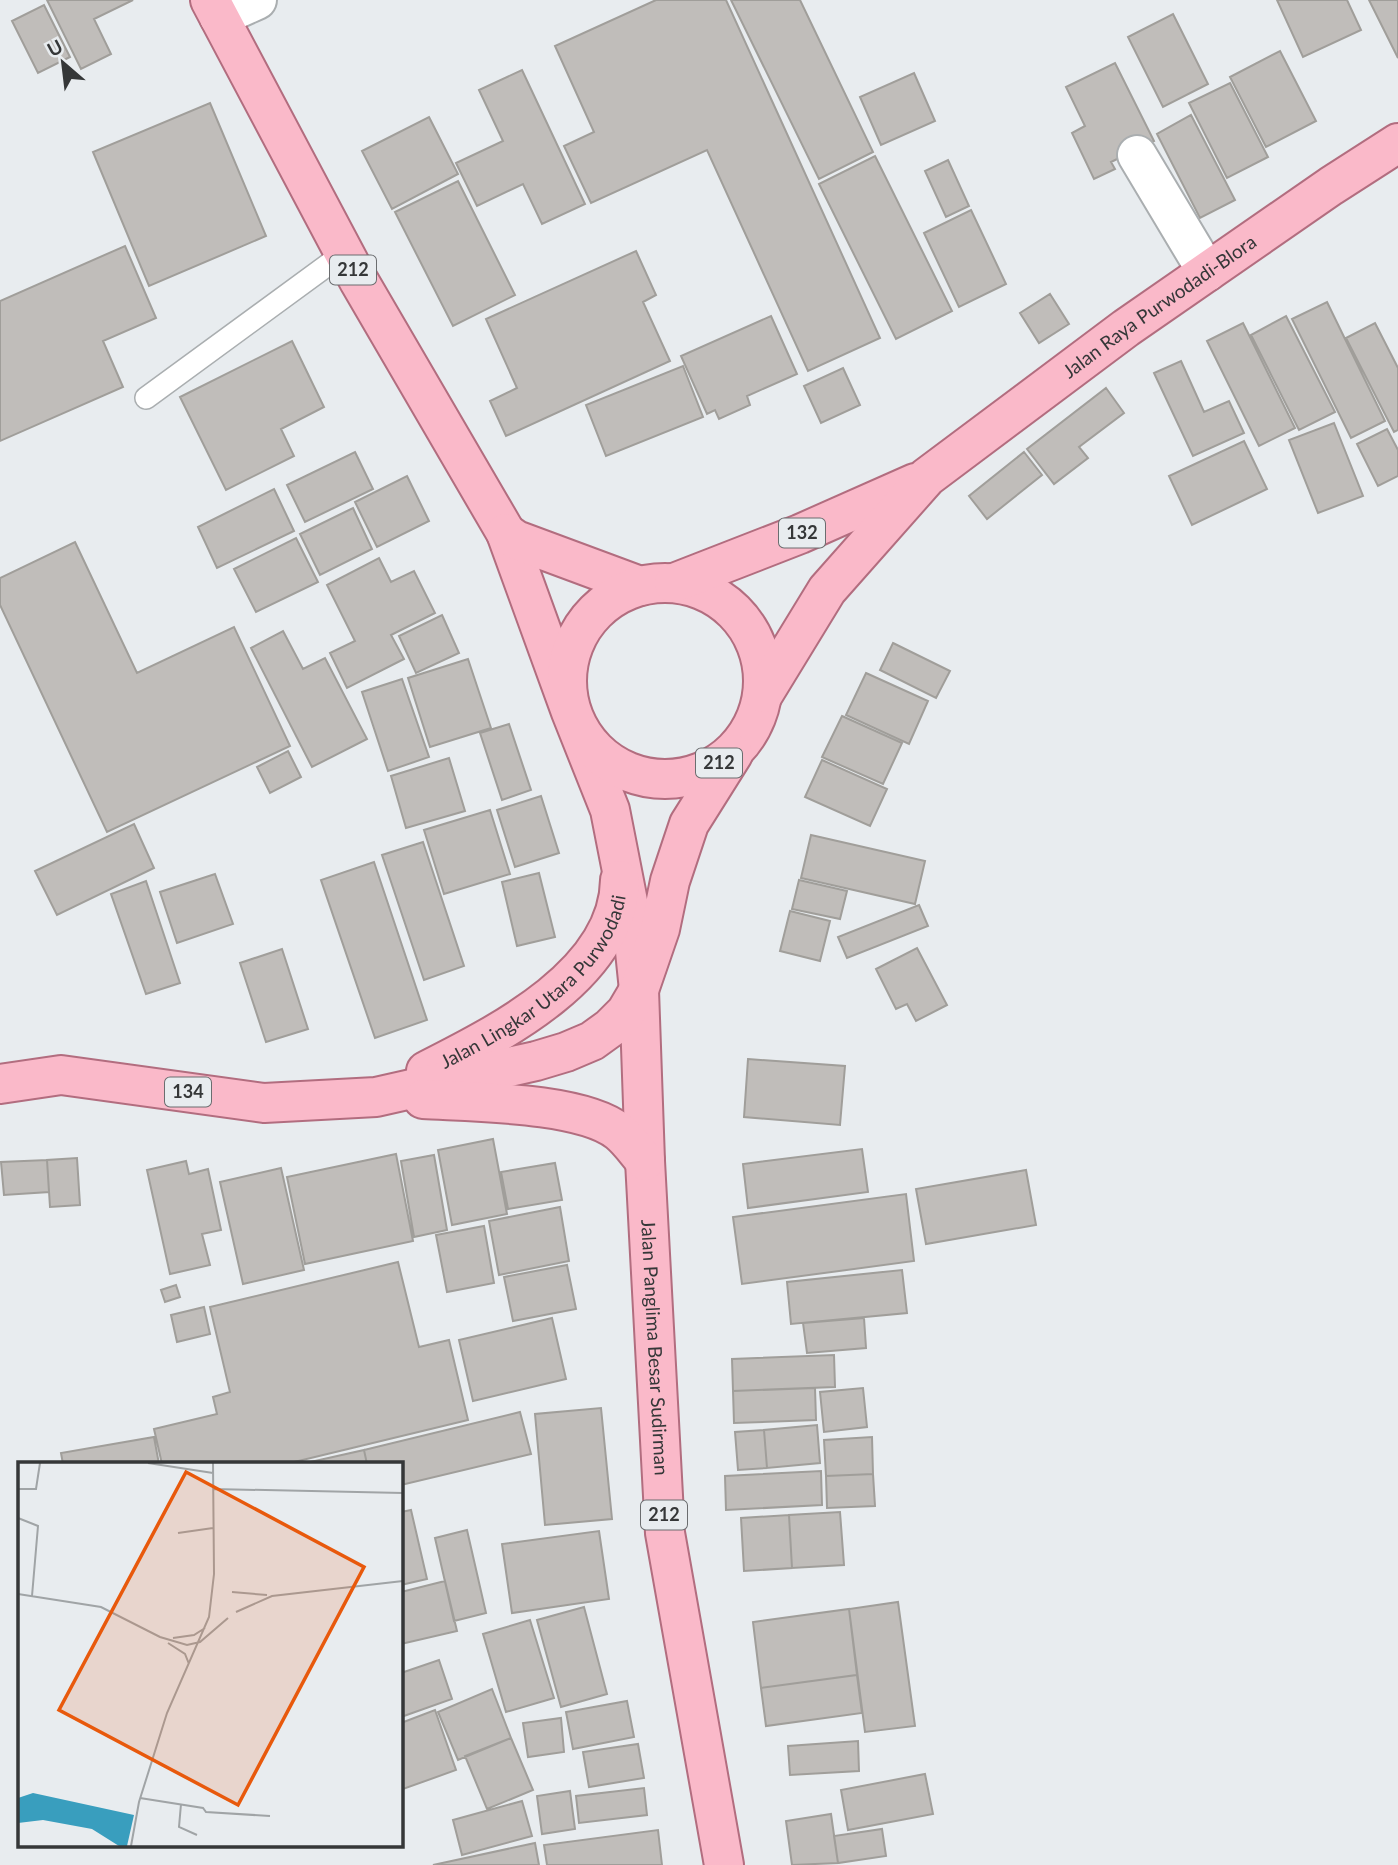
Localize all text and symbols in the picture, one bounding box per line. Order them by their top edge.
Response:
north arrow [28,28,98,98]
text: U [43,34,66,61]
street label: Jalan Raya Purwodadi-Blora [1058,229,1260,382]
road number: 212 [330,256,376,284]
road number: 132 [779,518,825,548]
road number: 212 [696,748,742,778]
street label: Jalan Lingkar Utara Purwodadi [436,893,630,1073]
road number: 134 [165,1078,211,1106]
street label: Jalan Panglima Besar Sudirman [637,1219,674,1476]
inset map [18,1462,402,1848]
road number: 212 [641,1500,687,1530]

